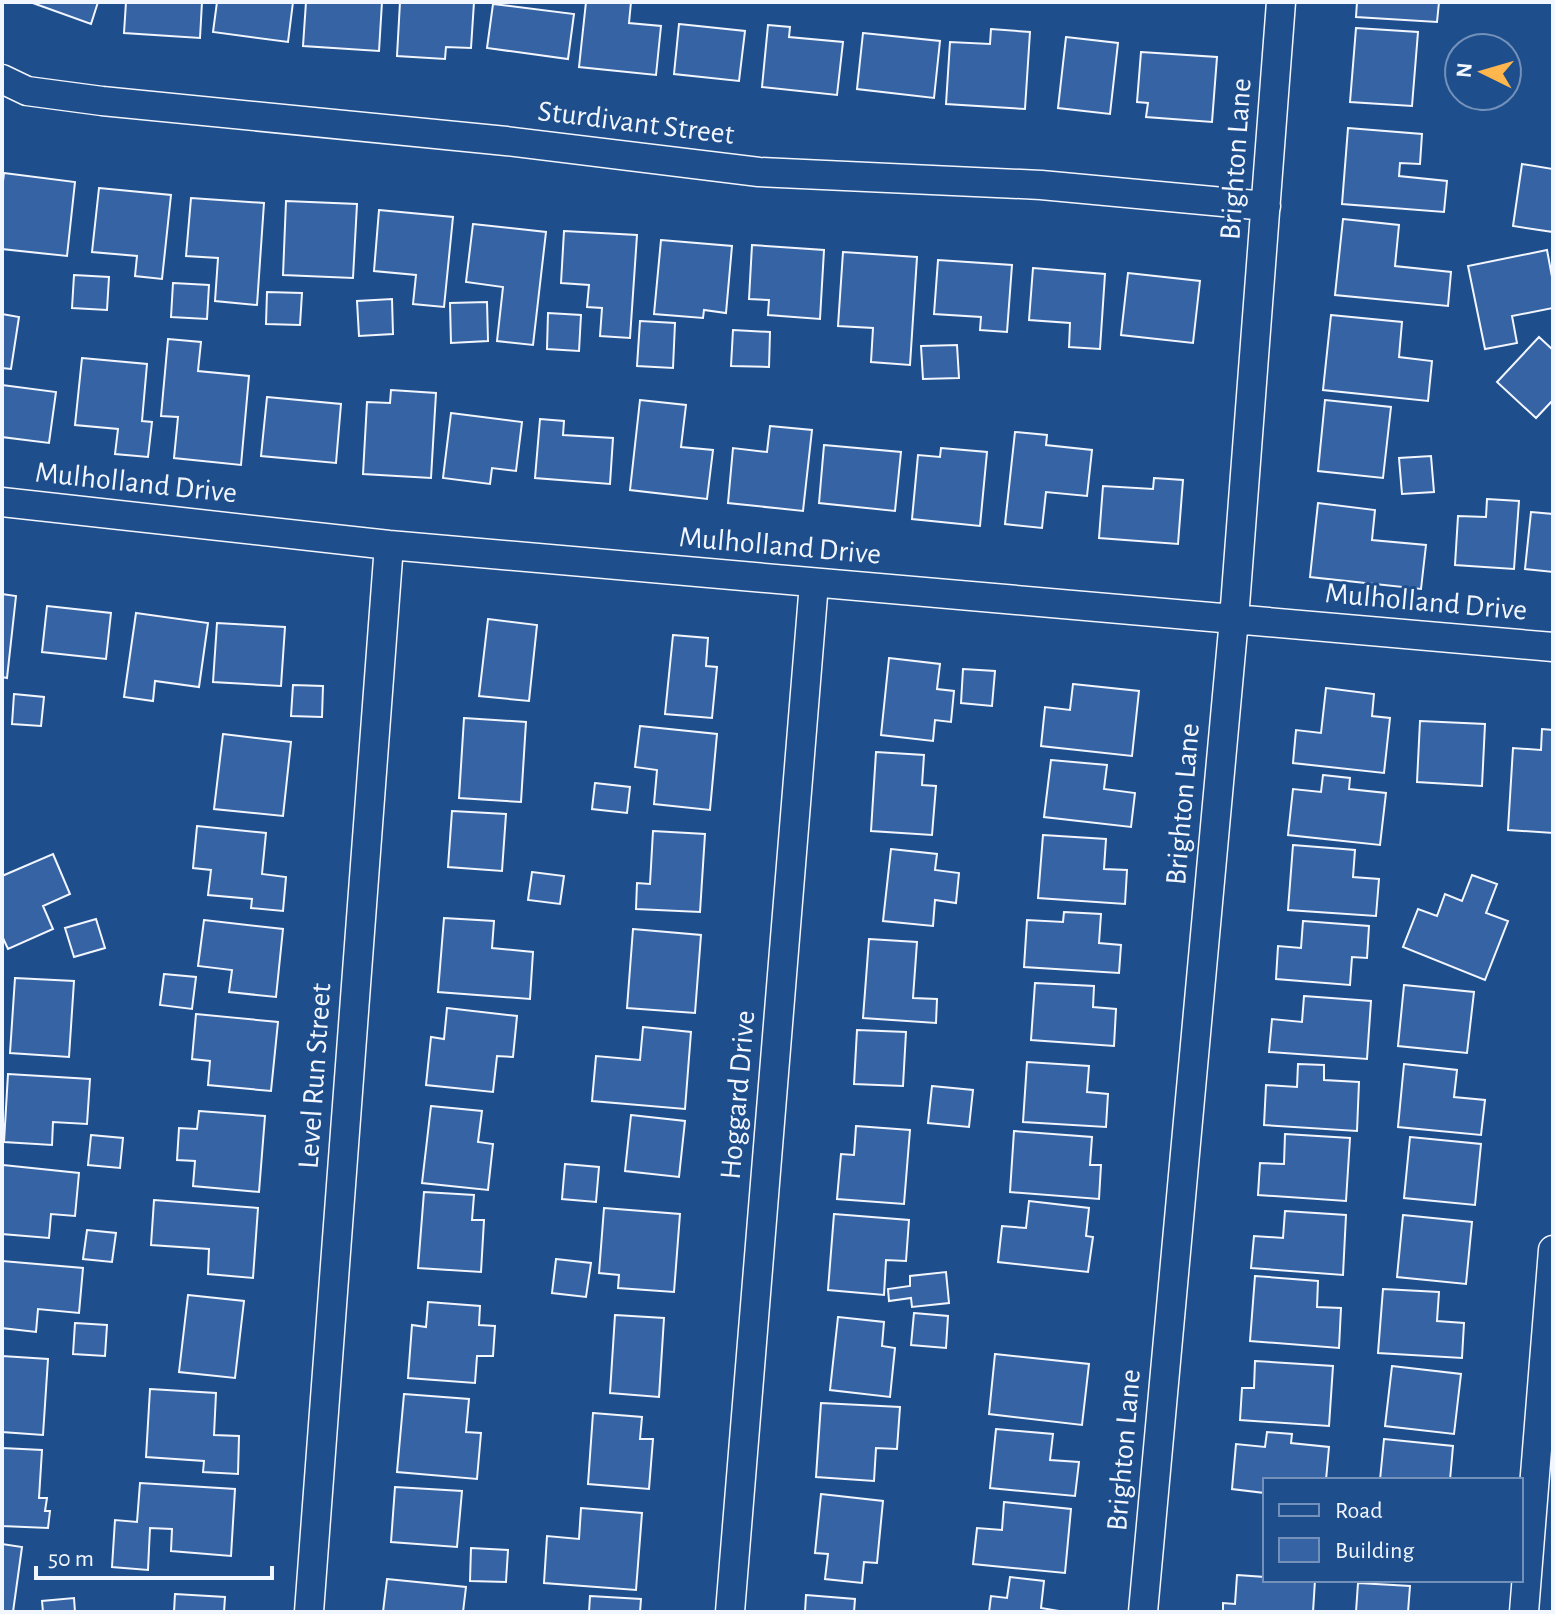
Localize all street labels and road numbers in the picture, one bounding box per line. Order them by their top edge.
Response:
street label: Brighton Lane [1215,77,1257,241]
street label: Sturdivant Street [536,96,736,150]
street label: Mulholland Drive [34,457,238,509]
street label: Mulholland Drive [678,522,882,570]
street label: Mulholland Drive [1324,578,1528,626]
street label: Brighton Lane [1161,722,1205,886]
street label: Level Run Street [294,982,336,1170]
street label: Hoggard Drive [716,1009,760,1181]
street label: Brighton Lane [1102,1368,1146,1532]

